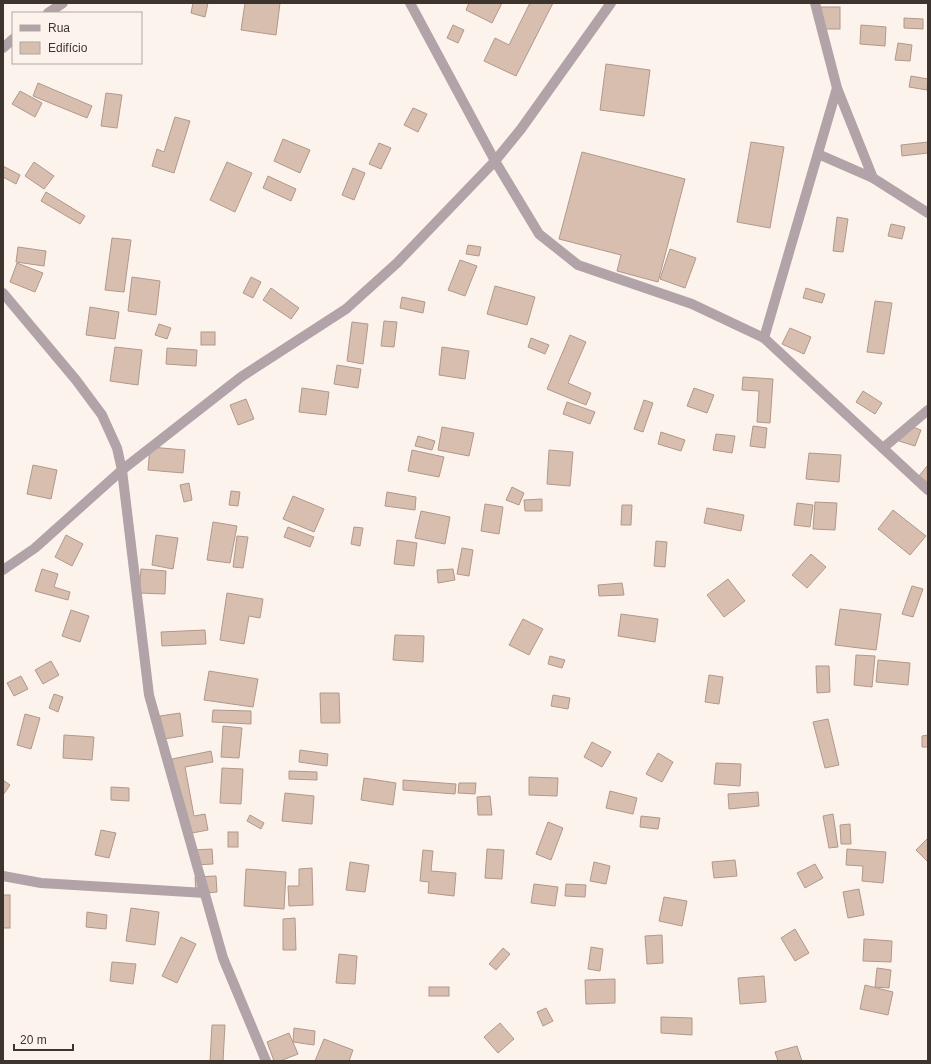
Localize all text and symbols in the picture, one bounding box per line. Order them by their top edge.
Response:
legend [12,12,142,64]
text: Rua [48,21,70,35]
text: Edifício [48,41,88,55]
scale bar [14,1026,73,1052]
text: 20 m [20,1033,47,1047]

